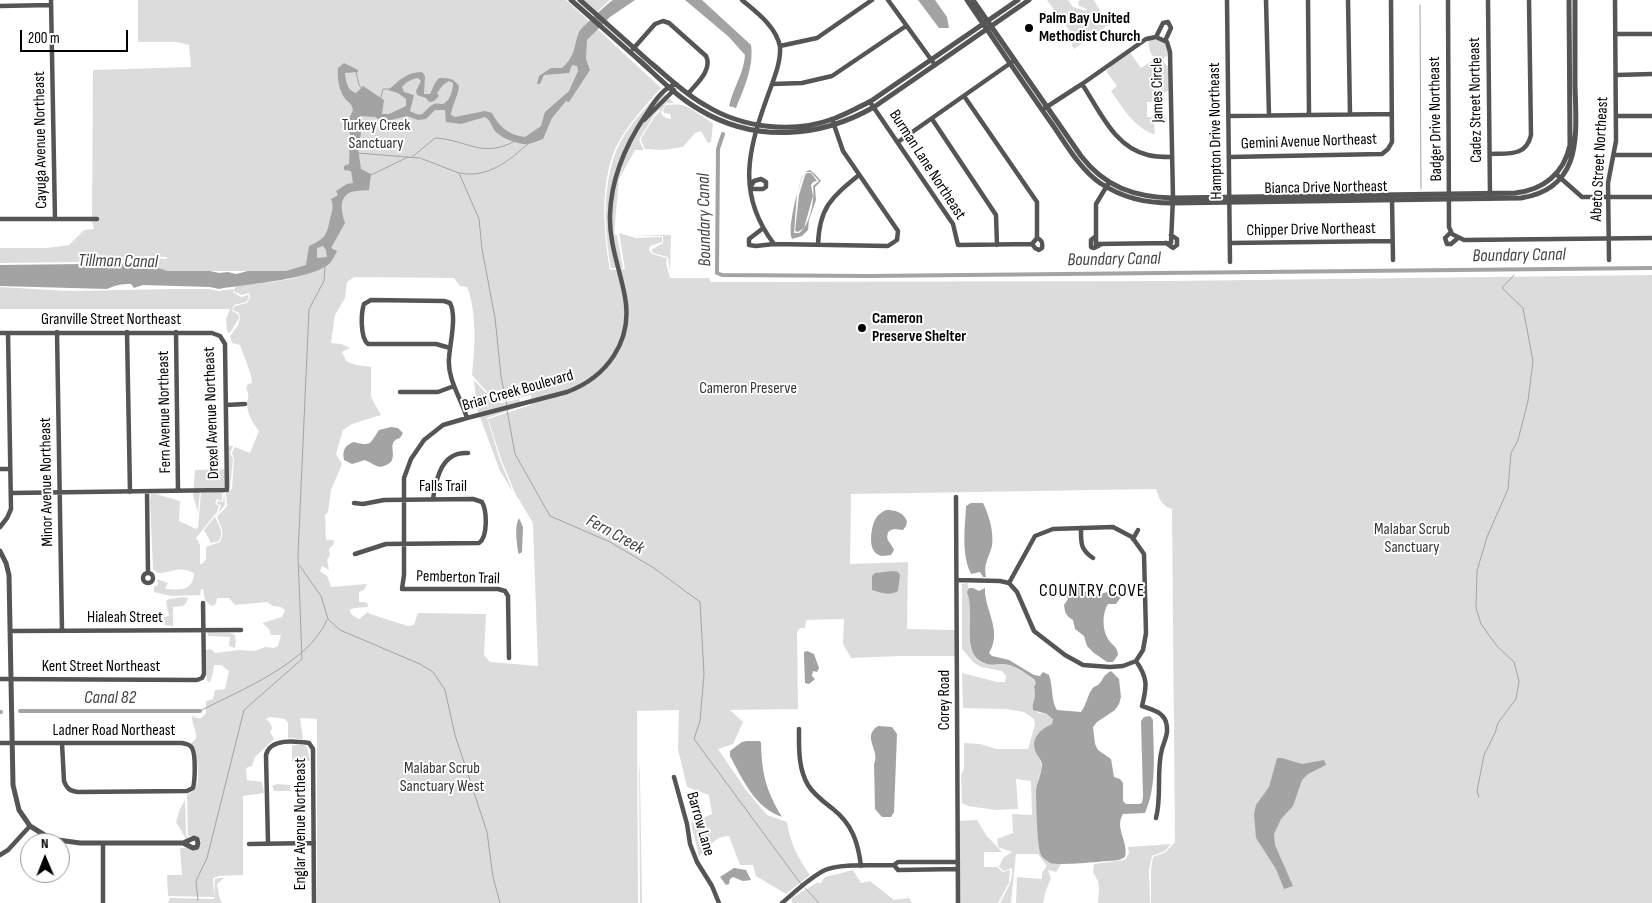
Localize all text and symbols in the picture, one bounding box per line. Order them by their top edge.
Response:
place label: Palm Bay United Methodist Church [1039,9,1140,47]
scale bar [22,20,130,52]
marker: Palm Bay United Methodist Church [1023,22,1035,34]
text: 200 m [28,29,60,48]
street label: Cadez Street Northeast [1465,37,1487,163]
street label: Badger Drive Northeast [1425,56,1447,182]
street label: James Circle [1148,57,1168,123]
street label: Hampton Drive Northeast [1205,62,1227,200]
street label: Cayuga Avenue Northeast [30,71,52,209]
street label: Abeto Street Northeast [1587,96,1613,222]
street label: Burman Lane Northeast [884,107,970,223]
park label: Turkey Creek Sanctuary [342,116,410,154]
street label: Gemini Avenue Northeast [1241,130,1377,154]
water label: Boundary Canal [693,173,717,267]
street label: Bianca Drive Northeast [1264,177,1388,199]
street label: Chipper Drive Northeast [1246,219,1376,241]
water label: Boundary Canal [1472,244,1566,268]
water label: Boundary Canal [1067,248,1161,272]
water label: Tillman Canal [78,251,158,273]
place label: Cameron Preserve Shelter [872,309,966,347]
street label: Granville Street Northeast [41,310,181,330]
marker: Cameron Preserve Shelter [856,322,868,334]
street label: Drexel Avenue Northeast [200,347,224,479]
street label: Fern Avenue Northeast [154,351,176,473]
street label: Briar Creek Boulevard [460,366,576,416]
park label: Cameron Preserve [699,379,797,399]
street label: Minor Avenue Northeast [36,417,58,547]
street label: Falls Trail [419,477,467,497]
water label: Fern Creek [582,510,648,560]
park label: Malabar Scrub Sanctuary [1374,520,1450,558]
street label: Pemberton Trail [416,567,500,589]
district label: COUNTRY COVE [1037,580,1147,602]
street label: Hialeah Street [87,608,163,628]
street label: Kent Street Northeast [42,657,160,677]
street label: Corey Road [935,670,955,730]
water label: Canal 82 [84,687,136,709]
street label: Ladner Road Northeast [53,721,175,741]
street label: Englar Avenue Northeast [291,758,311,890]
park label: Malabar Scrub Sanctuary West [400,759,484,797]
street label: Barrow Lane [682,790,718,858]
north arrow [20,833,70,883]
text: N [41,835,49,852]

